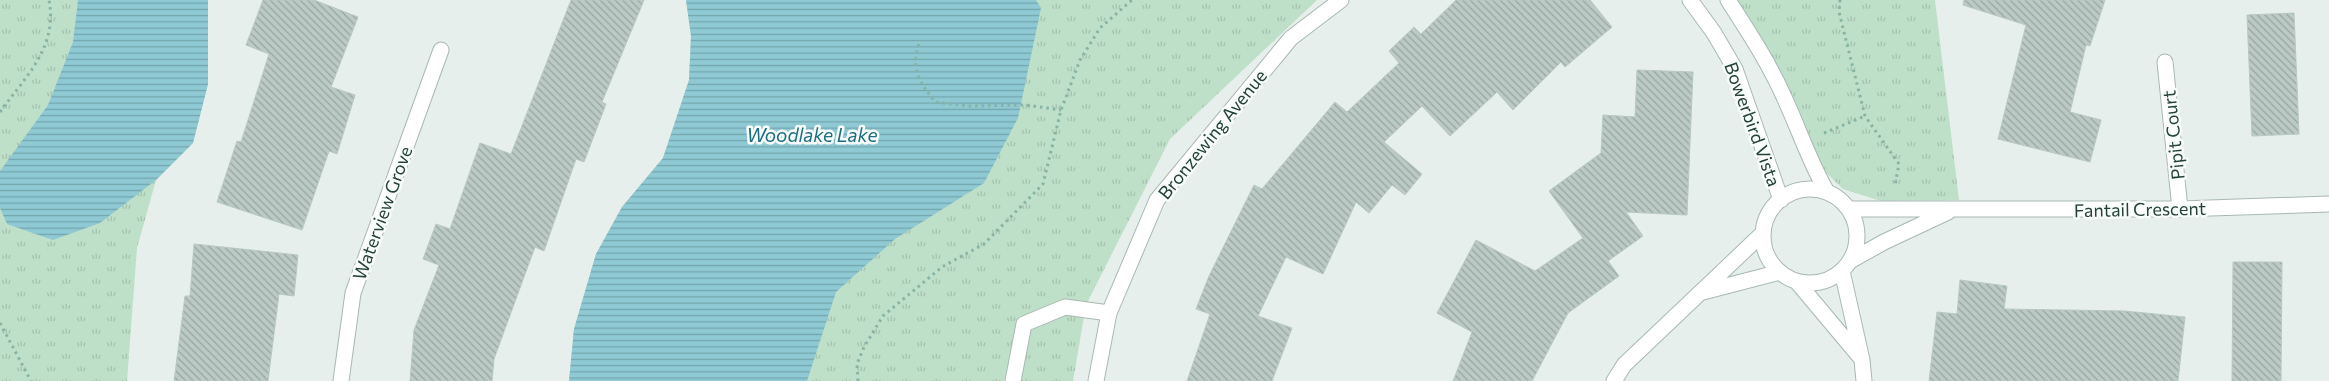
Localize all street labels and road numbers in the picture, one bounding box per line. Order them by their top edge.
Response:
street label: Bowerbird Vista [1720,59,1786,189]
street label: Bronzewing Avenue [1153,65,1271,203]
street label: Pipit Court [2157,89,2189,181]
street label: Waterview Grove [348,143,416,283]
street label: Fantail Crescent [2074,197,2206,221]

